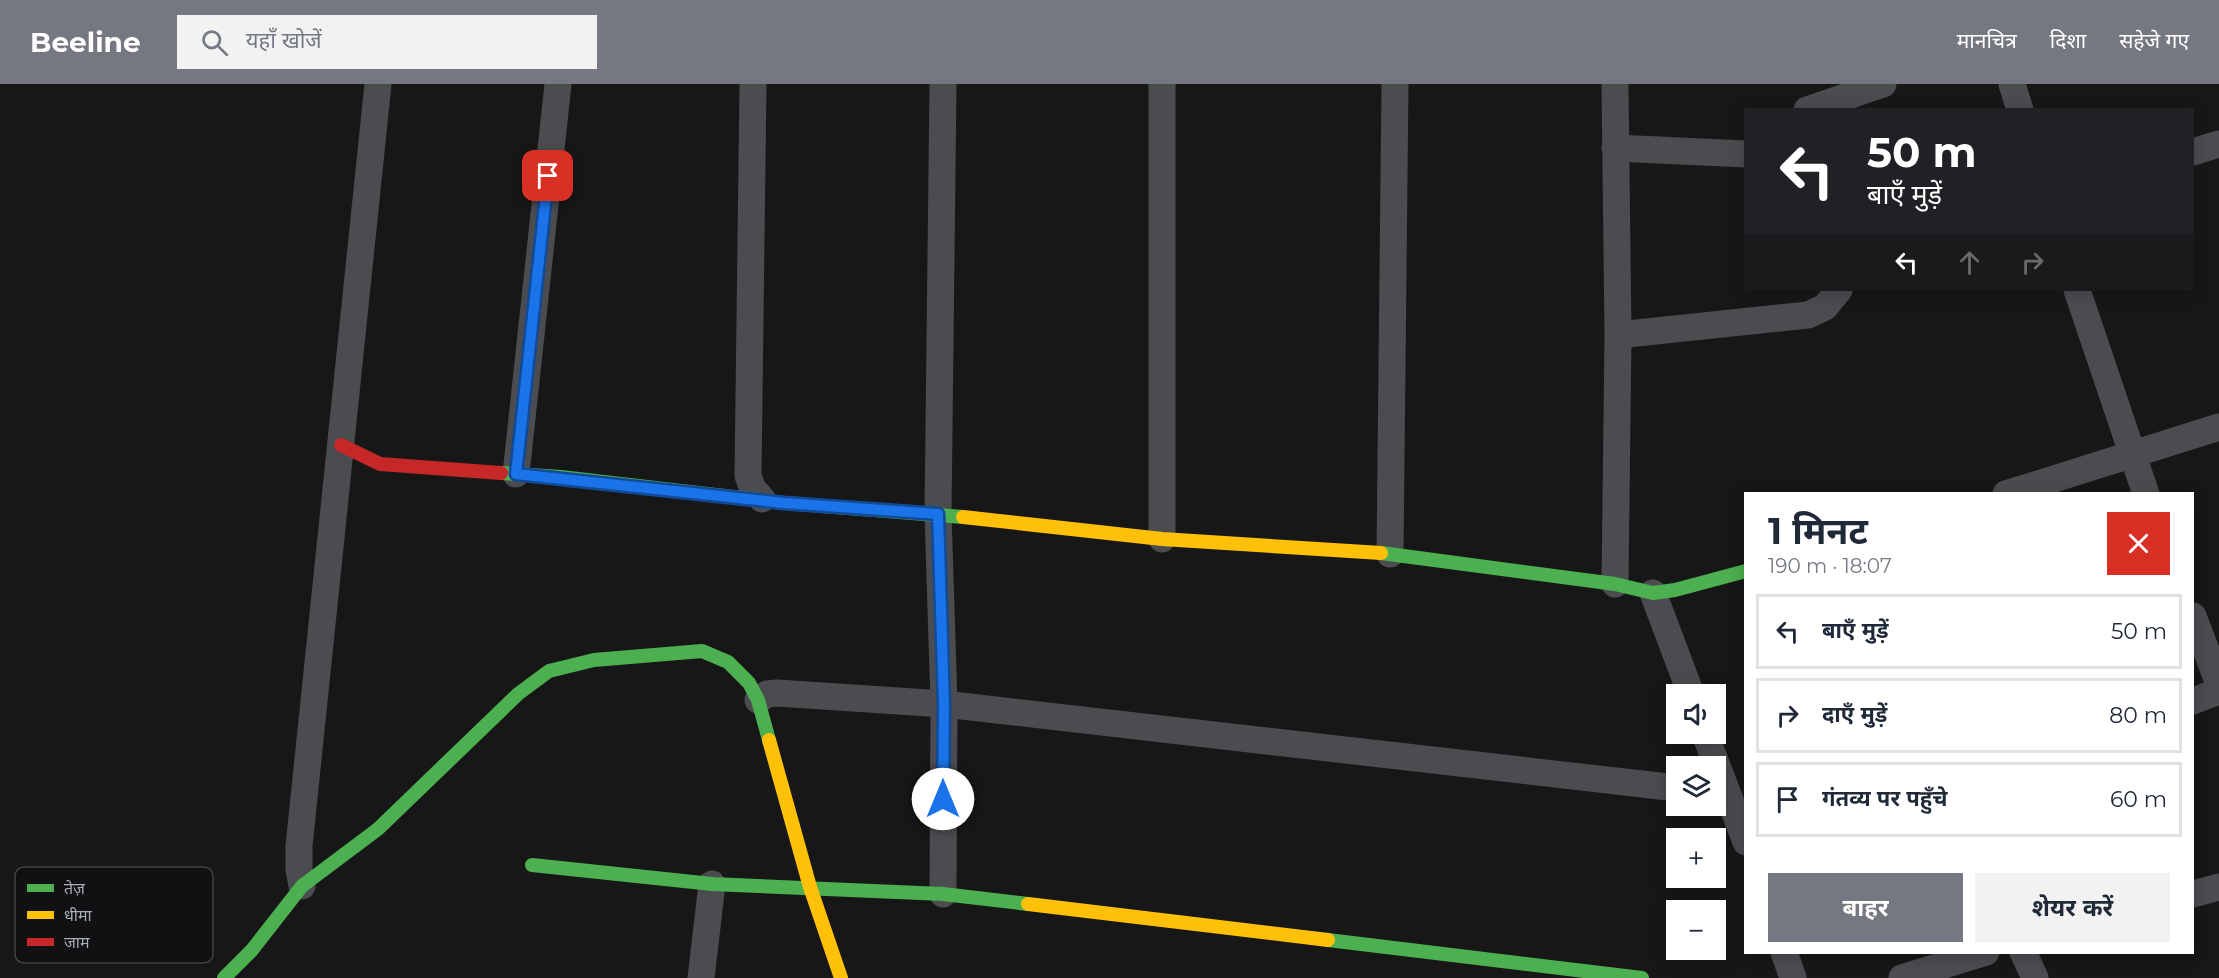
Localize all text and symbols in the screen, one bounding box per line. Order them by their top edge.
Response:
search box [177,15,597,69]
text: Beeline [30,25,141,59]
icon: search [198,26,231,59]
text: यहाँ खोजें [246,27,322,54]
text: मानचित्र [1957,28,2017,53]
text: दिशा [2050,28,2086,53]
text: सहेजे गए [2119,28,2189,53]
text: 50 m [1867,126,1976,178]
icon: left [1768,132,1846,210]
pin [522,150,573,201]
icon: arrive [531,159,564,192]
text: बाएँ मुड़ें [1867,178,1942,211]
icon: left [1890,246,1923,279]
icon: ahead [1953,246,1986,279]
icon: right [2016,246,2049,279]
text: 1 मिनट [1768,509,1868,553]
button: close [2107,512,2170,575]
text: 190 m · 18:07 [1768,554,1892,578]
icon: left [1771,615,1804,648]
text: बाएँ मुड़ें [1822,617,1889,644]
text: 50 m [2111,618,2167,645]
map controls [1666,684,1726,960]
button: sound [1666,684,1726,744]
icon: right [1771,699,1804,732]
text: दाएँ मुड़ें [1822,701,1887,728]
text: 80 m [2109,702,2167,729]
button: layers [1666,756,1726,816]
position arrow [911,767,975,831]
icon: arrive [1771,783,1804,816]
text: गंतव्य पर पहुँचे [1822,785,1948,812]
text: 60 m [2110,786,2167,813]
button: + [1666,828,1726,888]
legend [15,867,213,963]
button: बाहर [1768,873,1963,942]
button: शेयर करें [1975,873,2170,942]
text: तेज़ [64,879,86,898]
button: − [1666,900,1726,960]
text: धीमा [64,906,93,925]
text: जाम [64,933,90,952]

